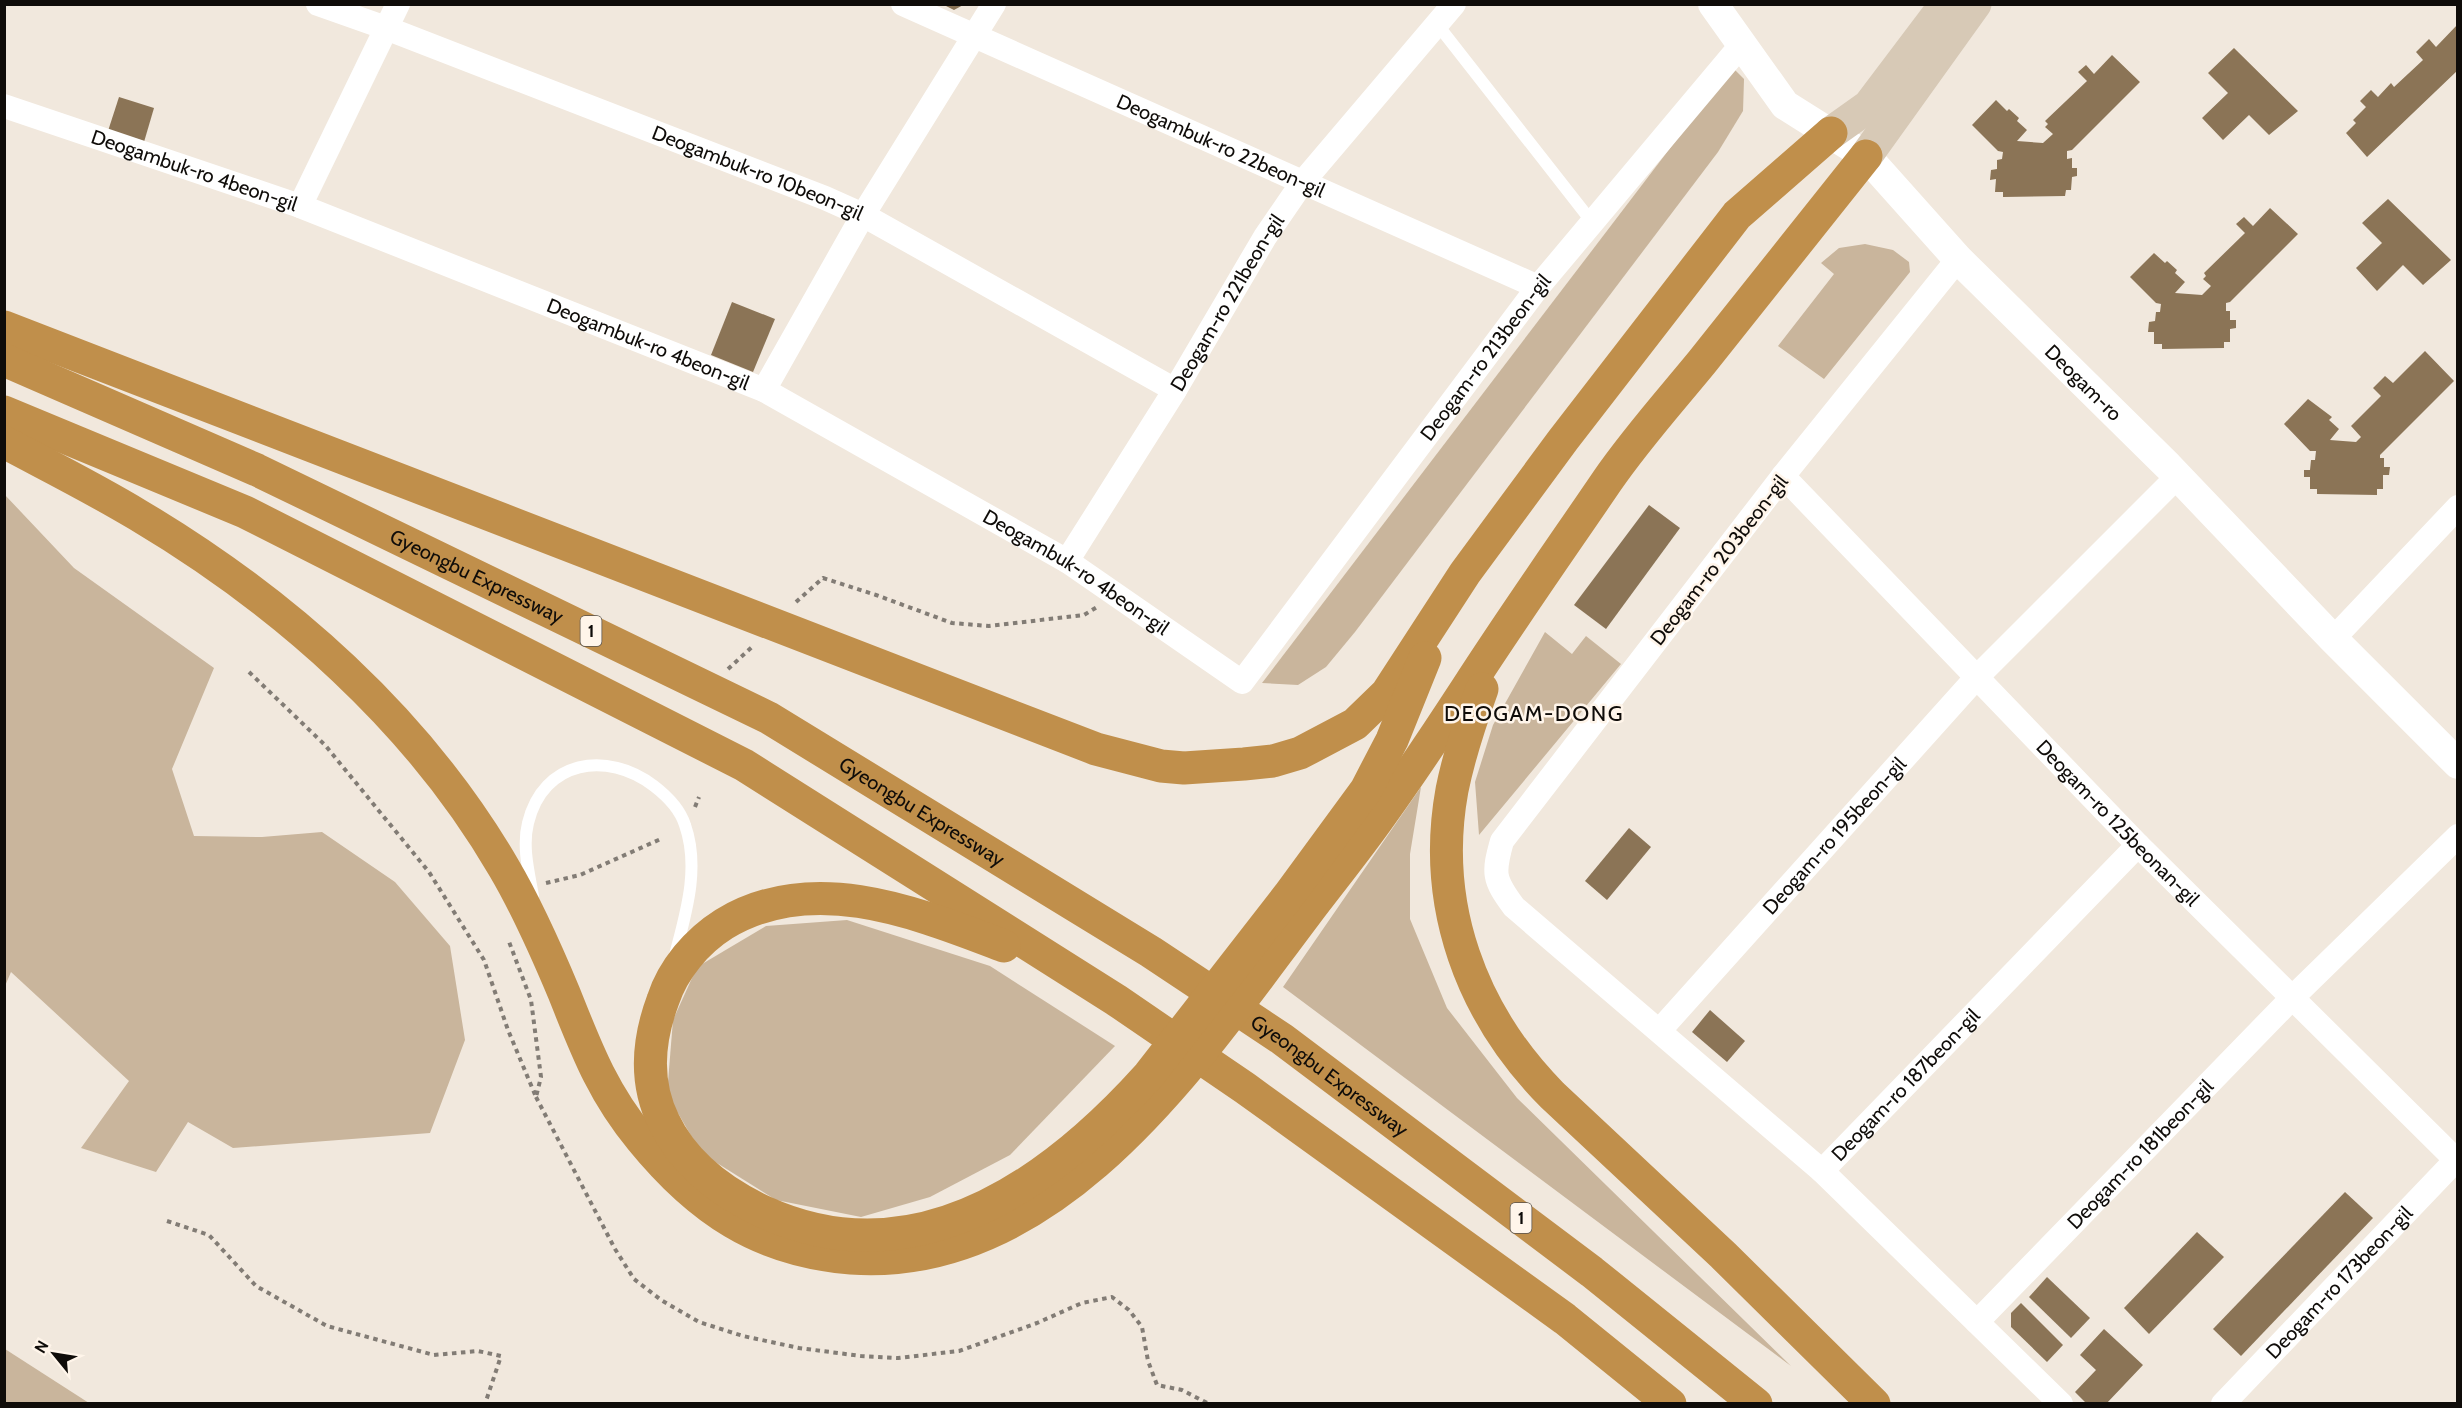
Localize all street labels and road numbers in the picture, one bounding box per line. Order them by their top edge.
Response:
street label: Deogambuk-ro 22beon-gil [1113,89,1329,203]
street label: Deogambuk-ro 10beon-gil [649,120,867,226]
street label: Deogambuk-ro 4beon-gil [88,124,301,216]
street label: Deogam-ro 221beon-gil [1165,209,1289,395]
street label: Deogam-ro 213beon-gil [1415,269,1556,445]
street label: Deogambuk-ro 4beon-gil [543,293,753,395]
street label: Deogam-ro [2040,340,2127,426]
street label: Deogam-ro 203beon-gil [1645,470,1793,650]
street label: Deogambuk-ro 4beon-gil [979,504,1174,640]
street label: Gyeongbu Expressway [386,524,567,629]
road number: 1 [580,616,602,646]
street label: Deogam-ro 125beonan-gil [2031,735,2204,911]
street label: Gyeongbu Expressway [835,752,1009,871]
street label: Deogam-ro 195beon-gil [1758,752,1911,919]
street label: Deogam-ro 187beon-gil [1826,1003,1985,1166]
street label: Gyeongbu Expressway [1246,1010,1413,1142]
street label: Deogam-ro 181beon-gil [2062,1074,2218,1234]
street label: Deogam-ro 173beon-gil [2261,1201,2418,1364]
road number: 1 [1510,1203,1532,1233]

